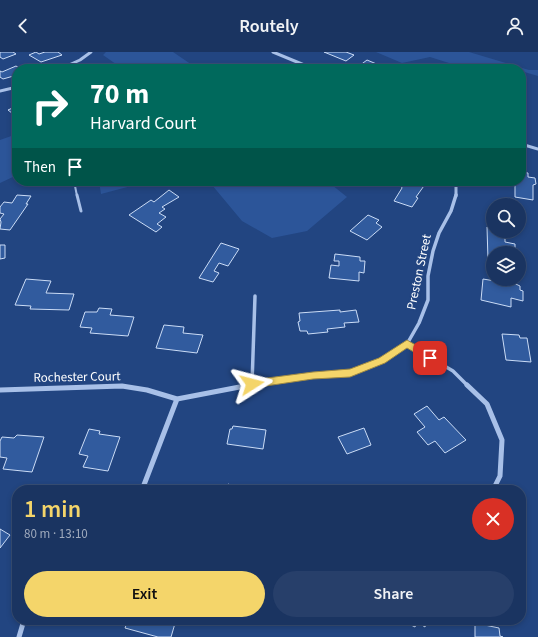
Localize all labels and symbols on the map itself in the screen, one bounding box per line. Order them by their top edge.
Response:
street label: Preston Street [402,232,436,311]
pin [413,341,447,375]
position arrow [231,363,273,405]
street label: Rochester Court [33,367,121,387]

